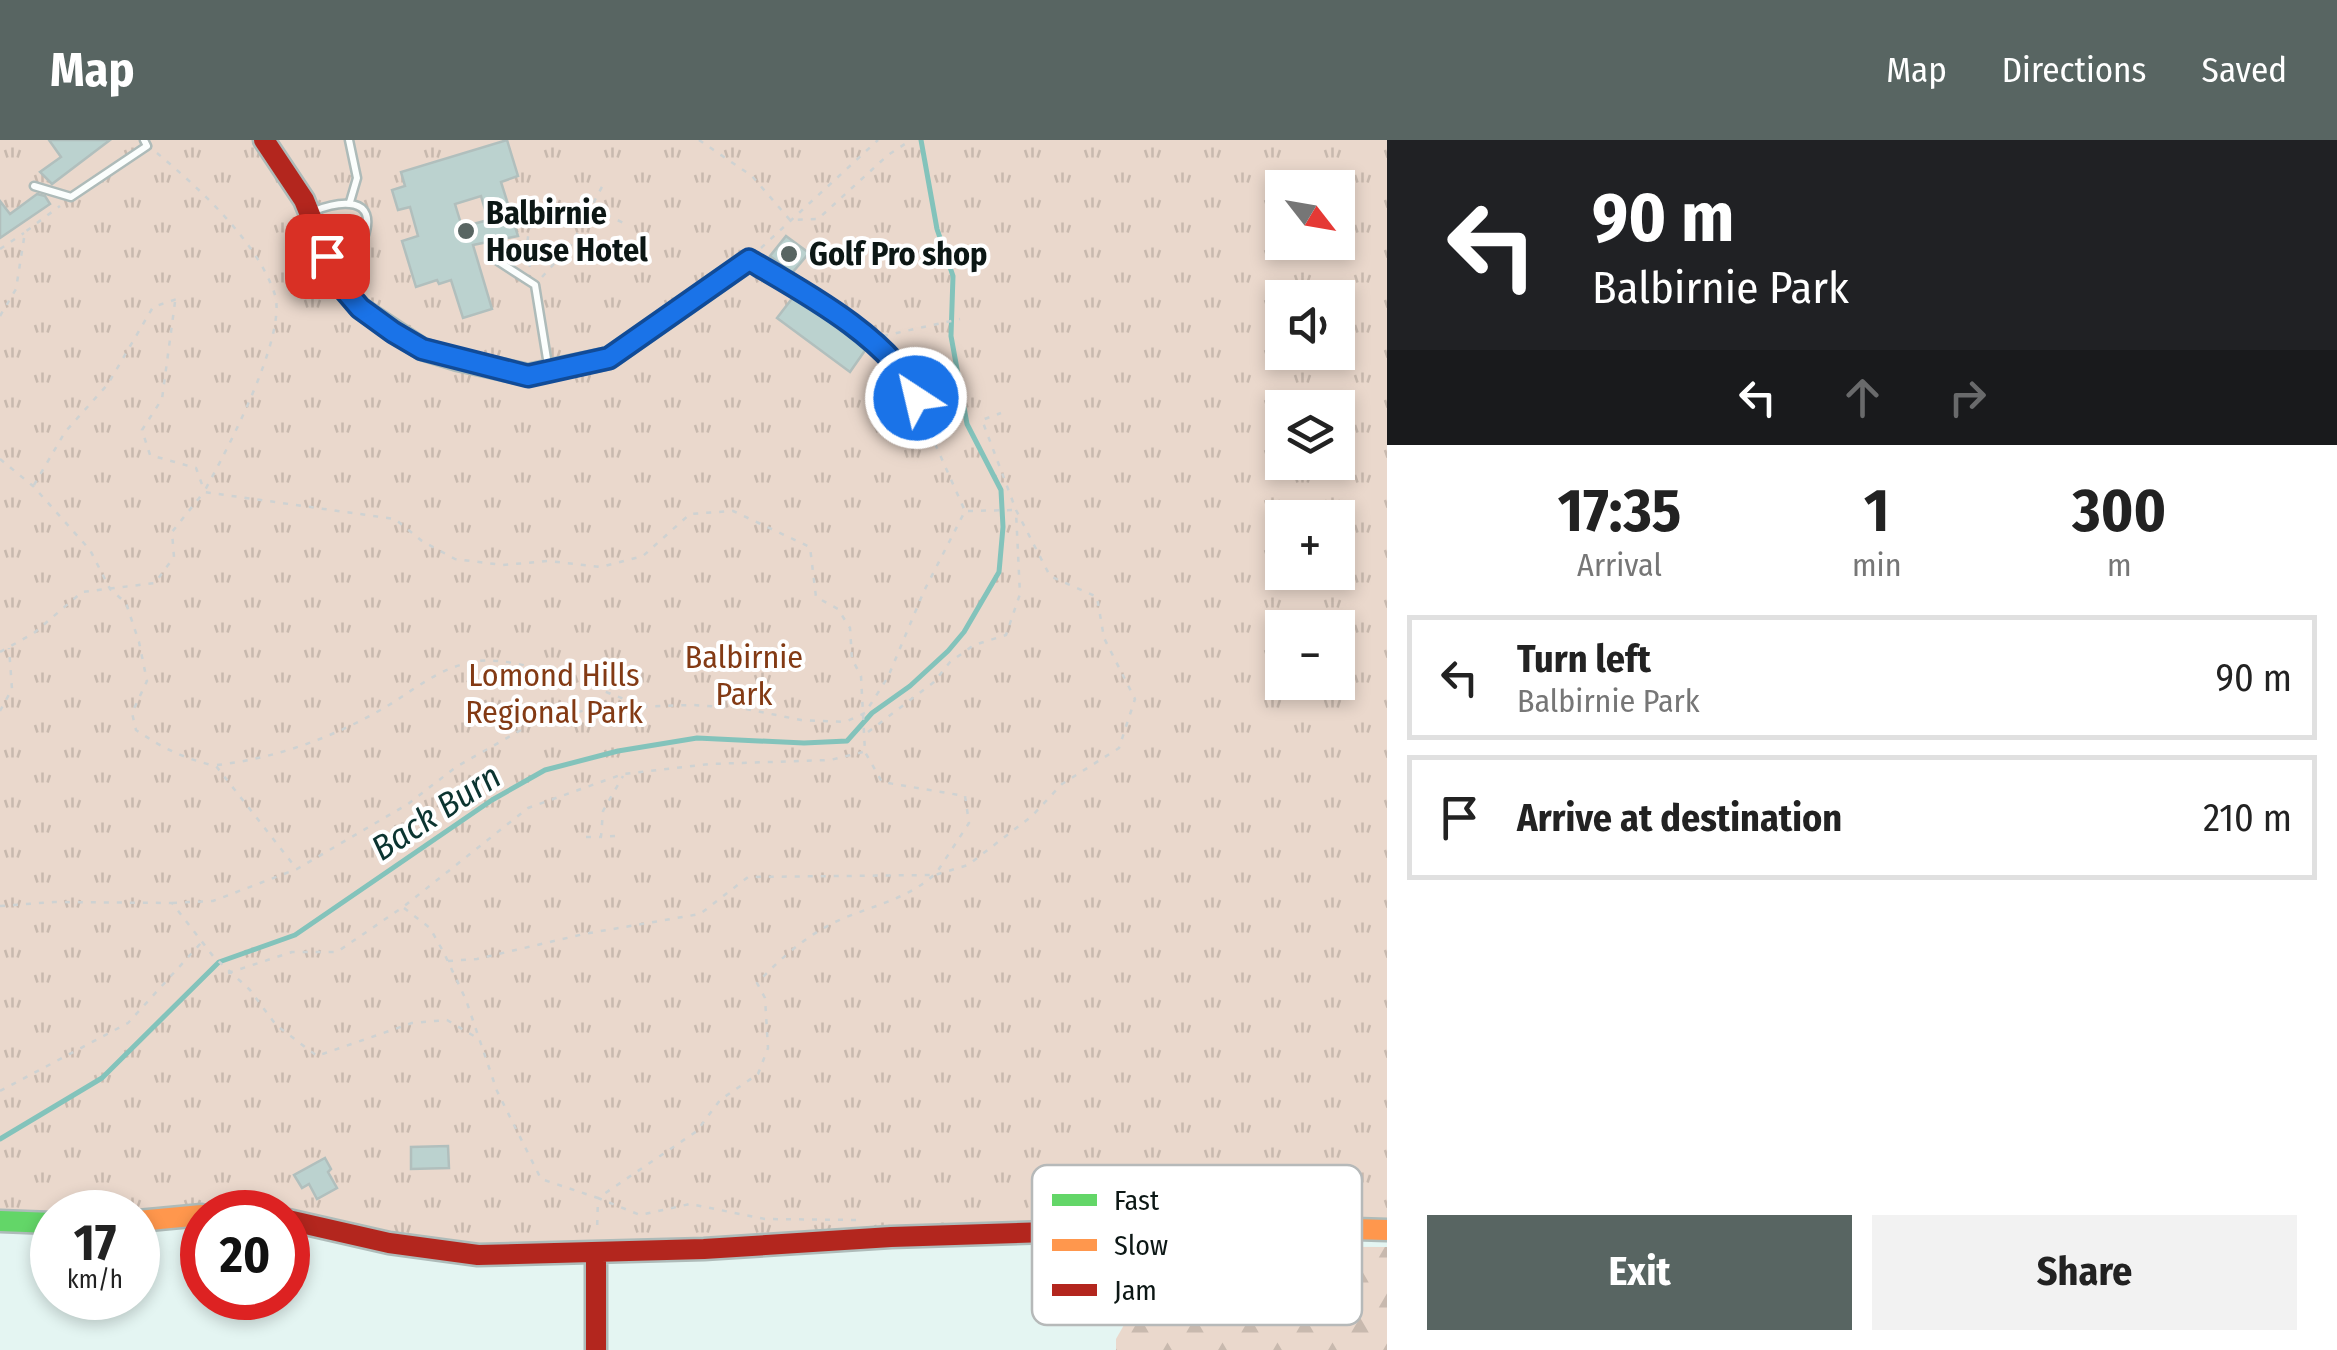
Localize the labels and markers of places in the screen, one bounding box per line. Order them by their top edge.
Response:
place label: Balbirnie House Hotel [486,194,648,269]
pin [285,214,370,299]
marker: Balbirnie House Hotel [455,220,477,242]
place label: Golf Pro shop [809,235,987,273]
marker: Golf Pro shop [778,243,800,265]

